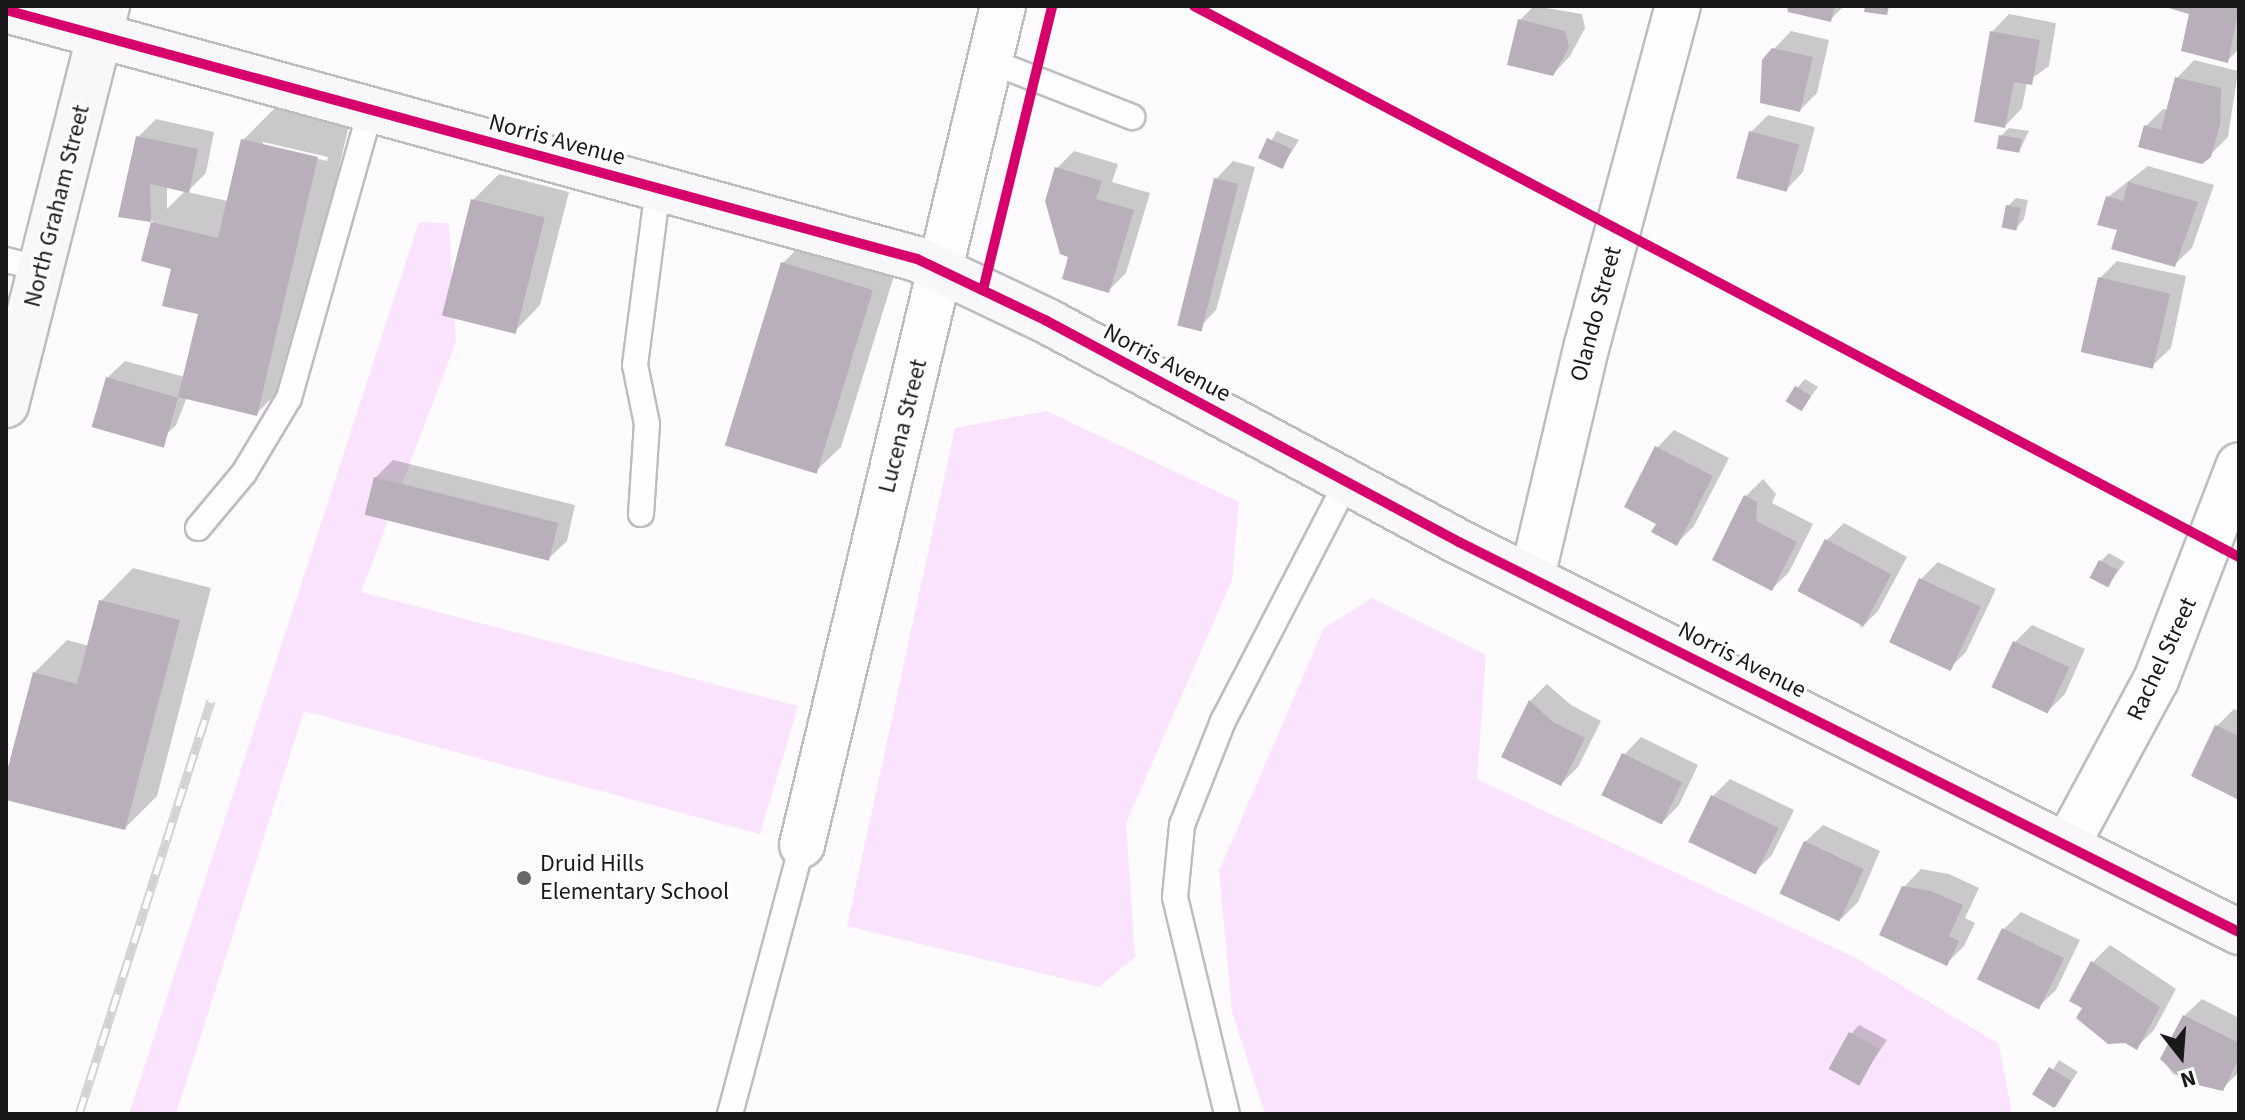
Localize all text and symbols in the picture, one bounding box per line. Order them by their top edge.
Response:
street label: North Graham Street [18,102,96,310]
street label: Norris Avenue [486,108,628,172]
street label: Olando Street [1564,243,1628,385]
street label: Norris Avenue [1098,317,1236,409]
street label: Lucena Street [872,356,934,496]
street label: Rachel Street [2121,593,2203,725]
street label: Norris Avenue [1673,615,1811,705]
place label: Druid Hills Elementary School [540,850,729,906]
marker: Druid Hills Elementary School [515,869,533,887]
north arrow [2141,1016,2221,1096]
text: N [2176,1062,2200,1096]

